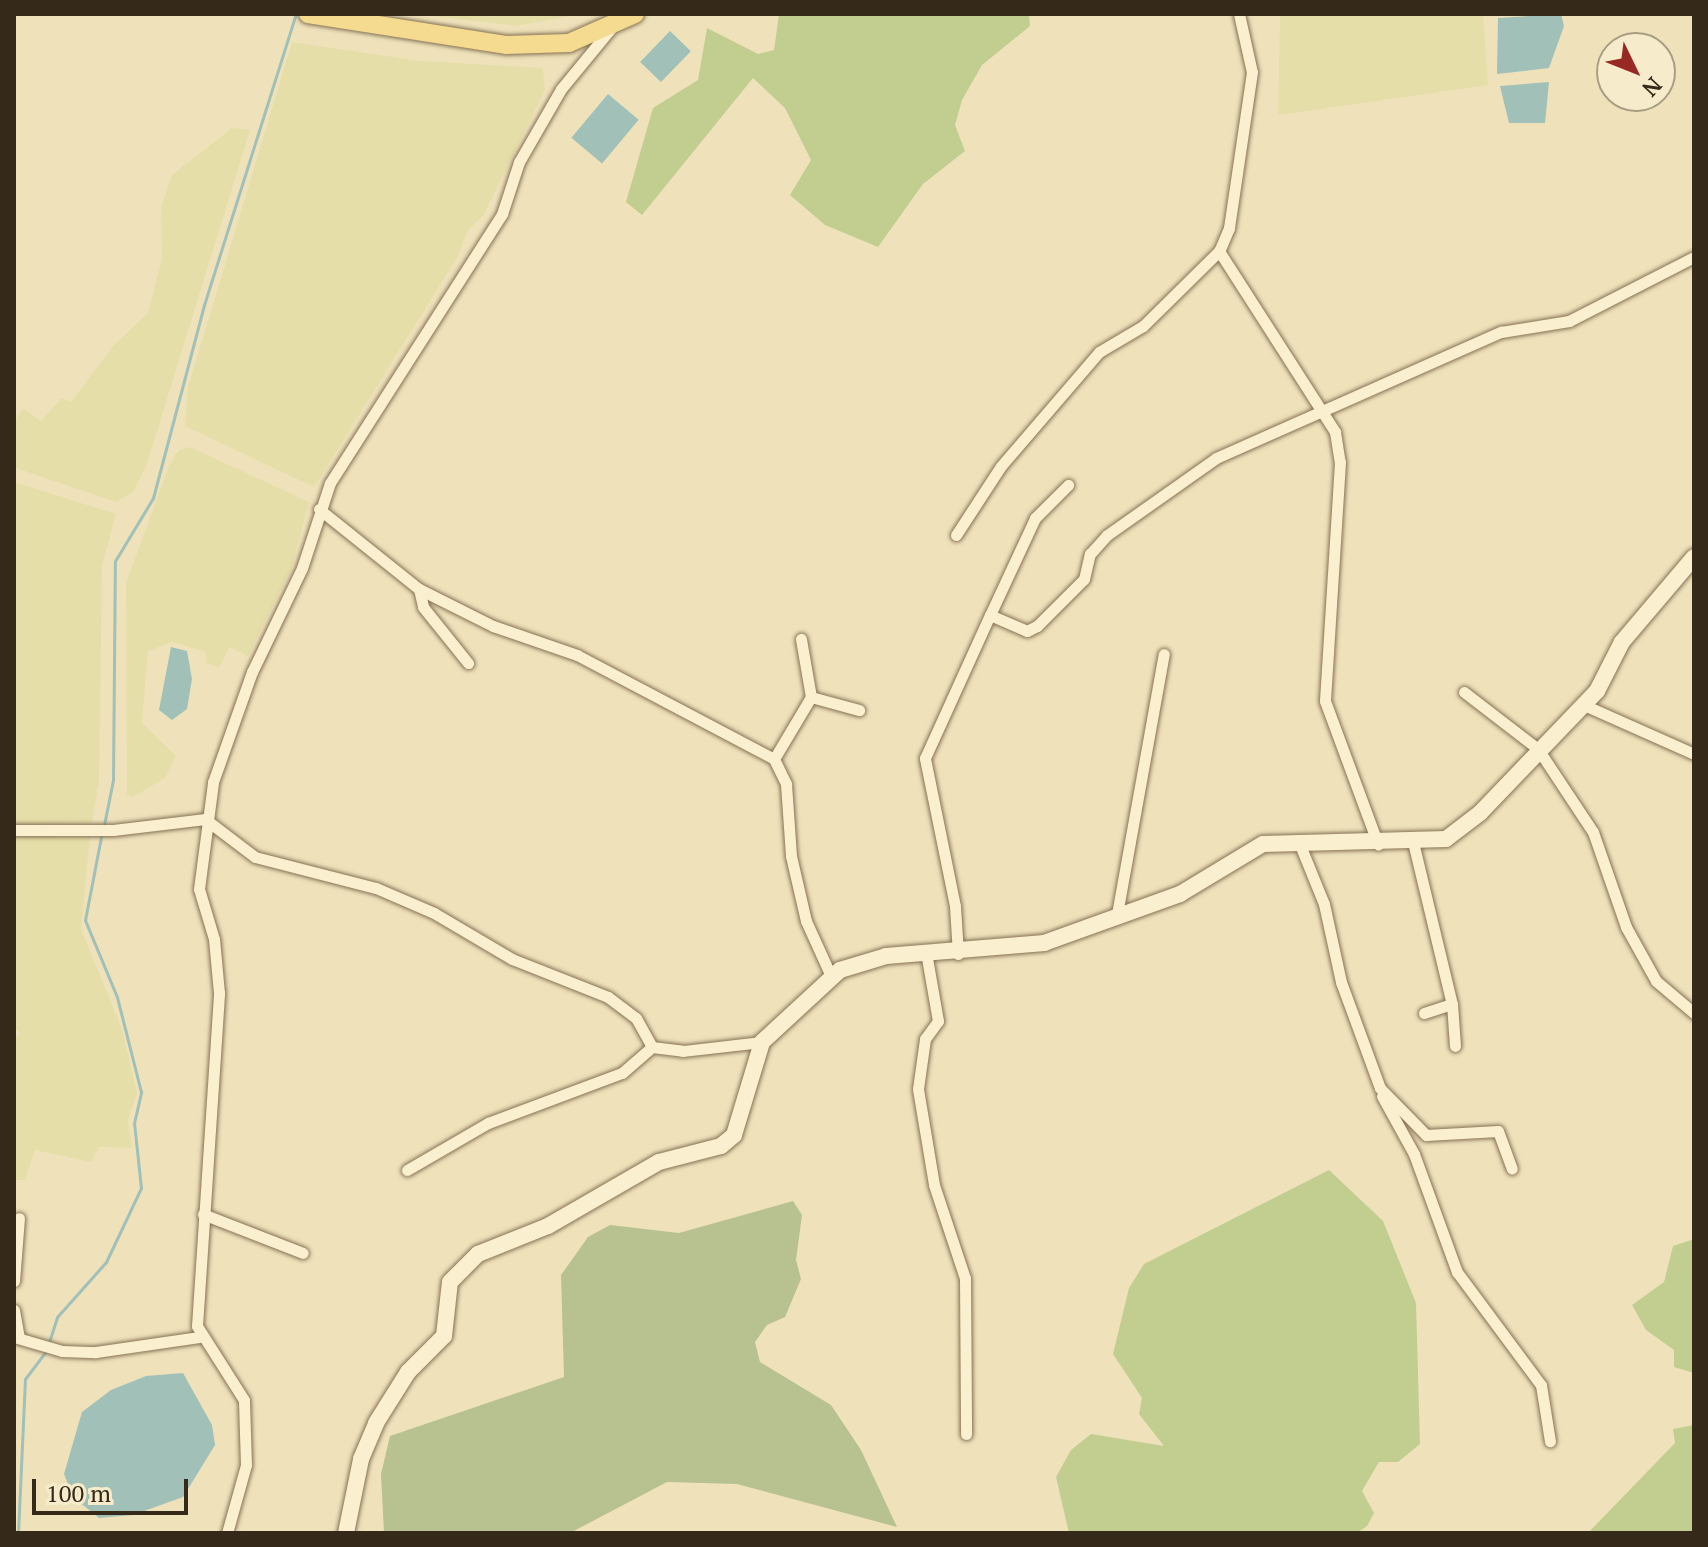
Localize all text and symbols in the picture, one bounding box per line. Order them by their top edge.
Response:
north arrow [1596,32,1676,112]
text: N [1636,71,1669,103]
scale bar [36,1463,192,1513]
text: 100 m [46,1477,111,1509]

